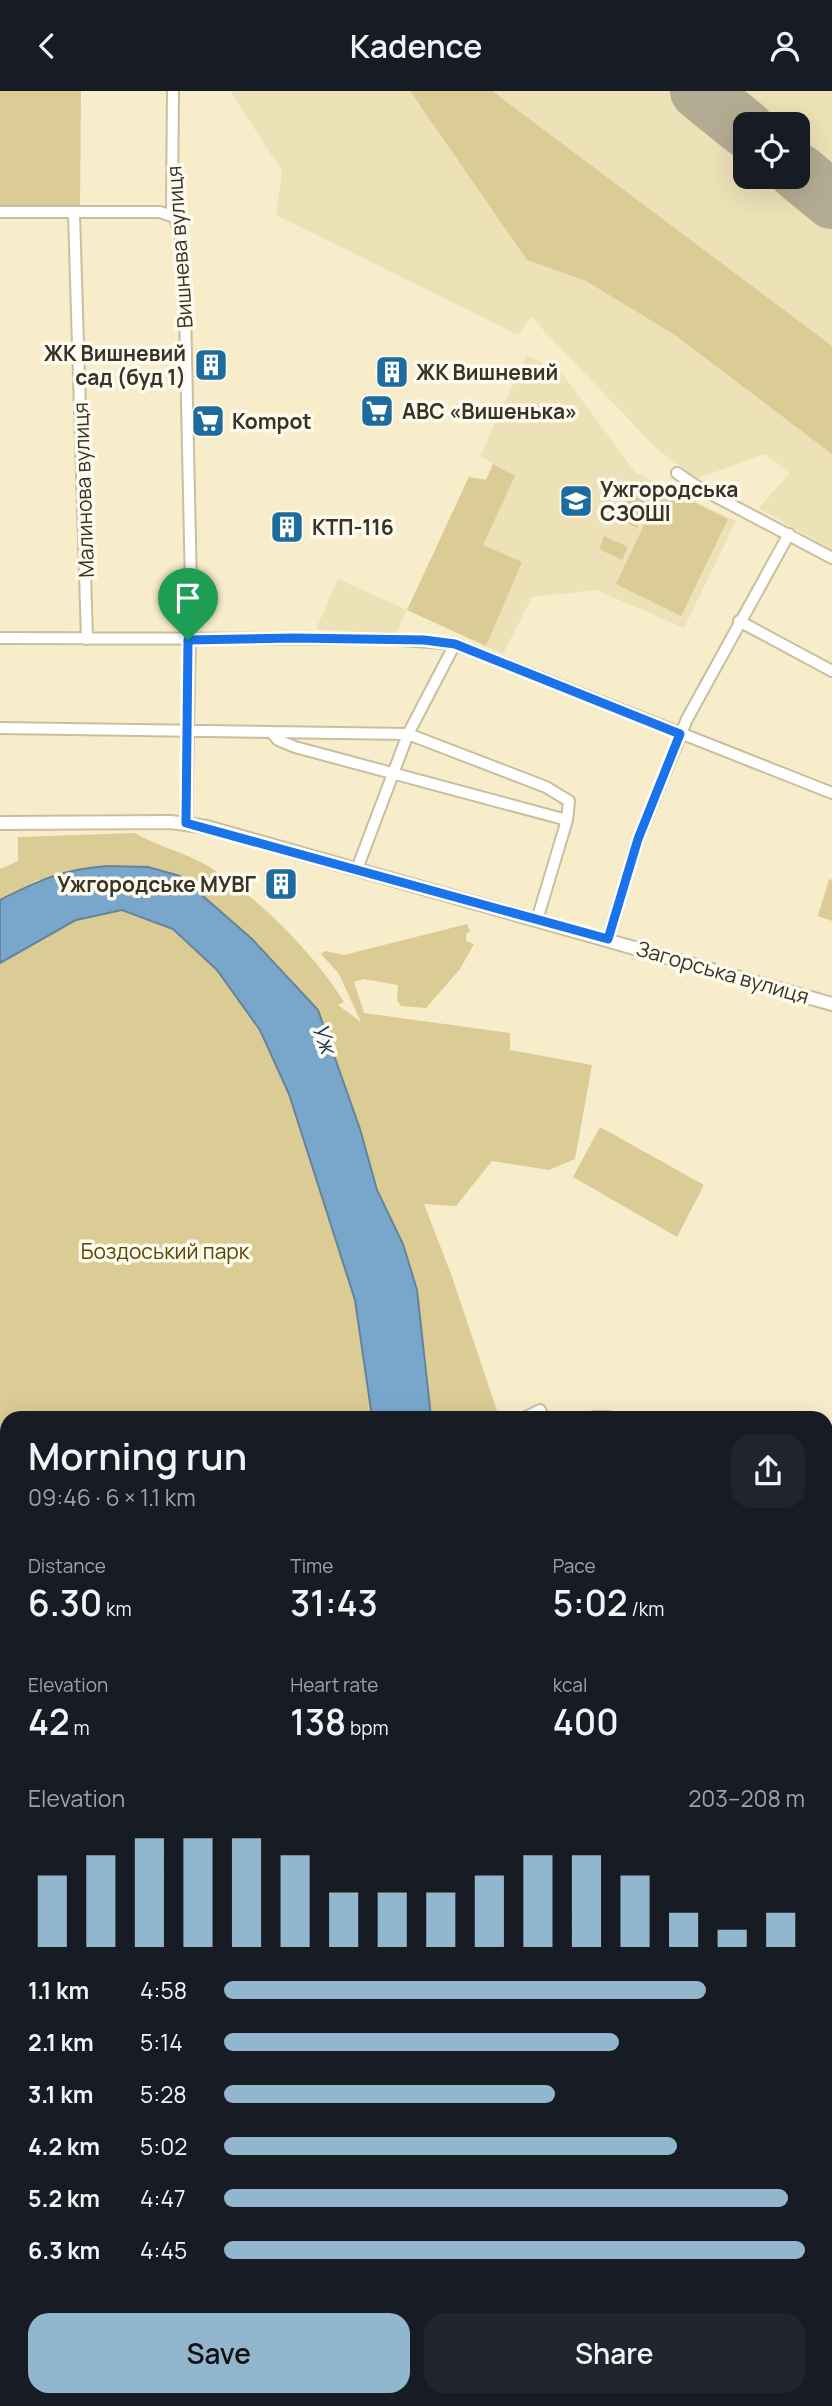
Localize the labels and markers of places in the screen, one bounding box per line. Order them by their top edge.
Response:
place label: ЖК Вишневий сад (буд 1) [44,339,186,391]
building icon: ЖК Вишневий сад (буд 1) [192,346,230,384]
building icon: ЖК Вишневий [373,353,411,391]
place label: ЖК Вишневий [416,358,558,386]
supermarket icon: ABC «Вишенька» [358,392,396,430]
place label: ABC «Вишенька» [402,397,577,425]
supermarket icon: Kompot [189,402,227,440]
place label: Kompot [232,407,312,435]
place label: Ужгородська СЗОШІ [600,475,738,527]
school or university icon: Ужгородська СЗОШІ [557,482,595,520]
building icon: КТП-116 [268,508,306,546]
place label: КТП-116 [312,513,394,541]
pin [158,568,218,640]
building icon: Ужгородське МУВГ [262,865,300,903]
place label: Ужгородське МУВГ [57,870,257,898]

